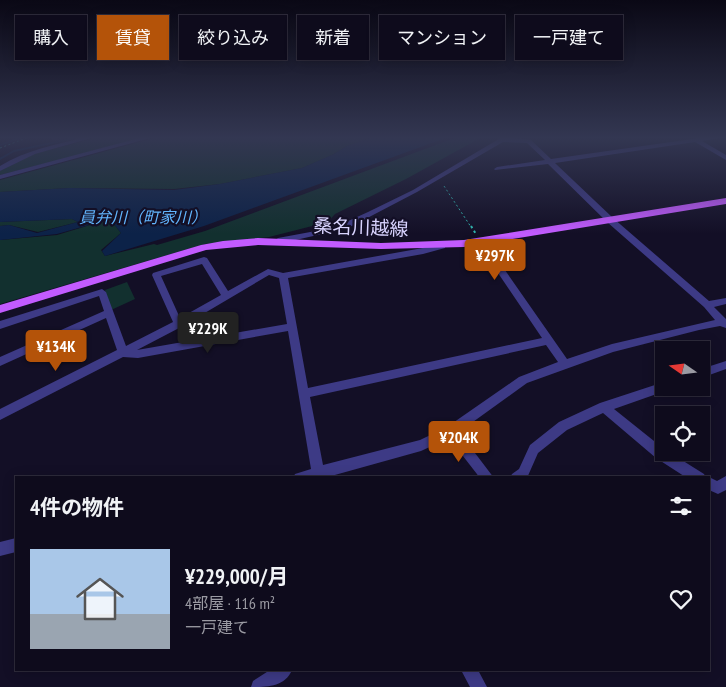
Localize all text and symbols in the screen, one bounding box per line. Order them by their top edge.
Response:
chip: 購入 [15,15,87,60]
chip: 賃貸 [97,15,169,60]
chip: 絞り込み [179,15,287,60]
chip: 新着 [297,15,369,60]
chip: マンション [379,15,505,60]
chip: 一戸建て [515,15,623,60]
water label: 員弁川（町家川） [79,207,207,227]
street label: 桑名川越線 [313,213,409,241]
pin: ¥297K [460,238,530,281]
text: ¥297K [476,245,514,265]
pin: ¥229K [173,312,243,354]
text: ¥229K [189,318,227,338]
pin: ¥134K [21,330,91,372]
text: ¥134K [37,336,75,356]
north arrow [655,341,710,396]
map controls [655,341,710,461]
button: locate [655,406,710,461]
pin: ¥204K [424,420,494,463]
text: ¥204K [440,427,478,447]
icon: filters [667,492,695,520]
text: 4件の物件 [30,494,124,521]
text: ¥229,000/月 [185,563,288,590]
icon: home [70,569,130,629]
icon: heart [667,585,695,613]
text: 4部屋 · 116 m² [185,593,275,613]
text: 一戸建て [185,617,249,637]

